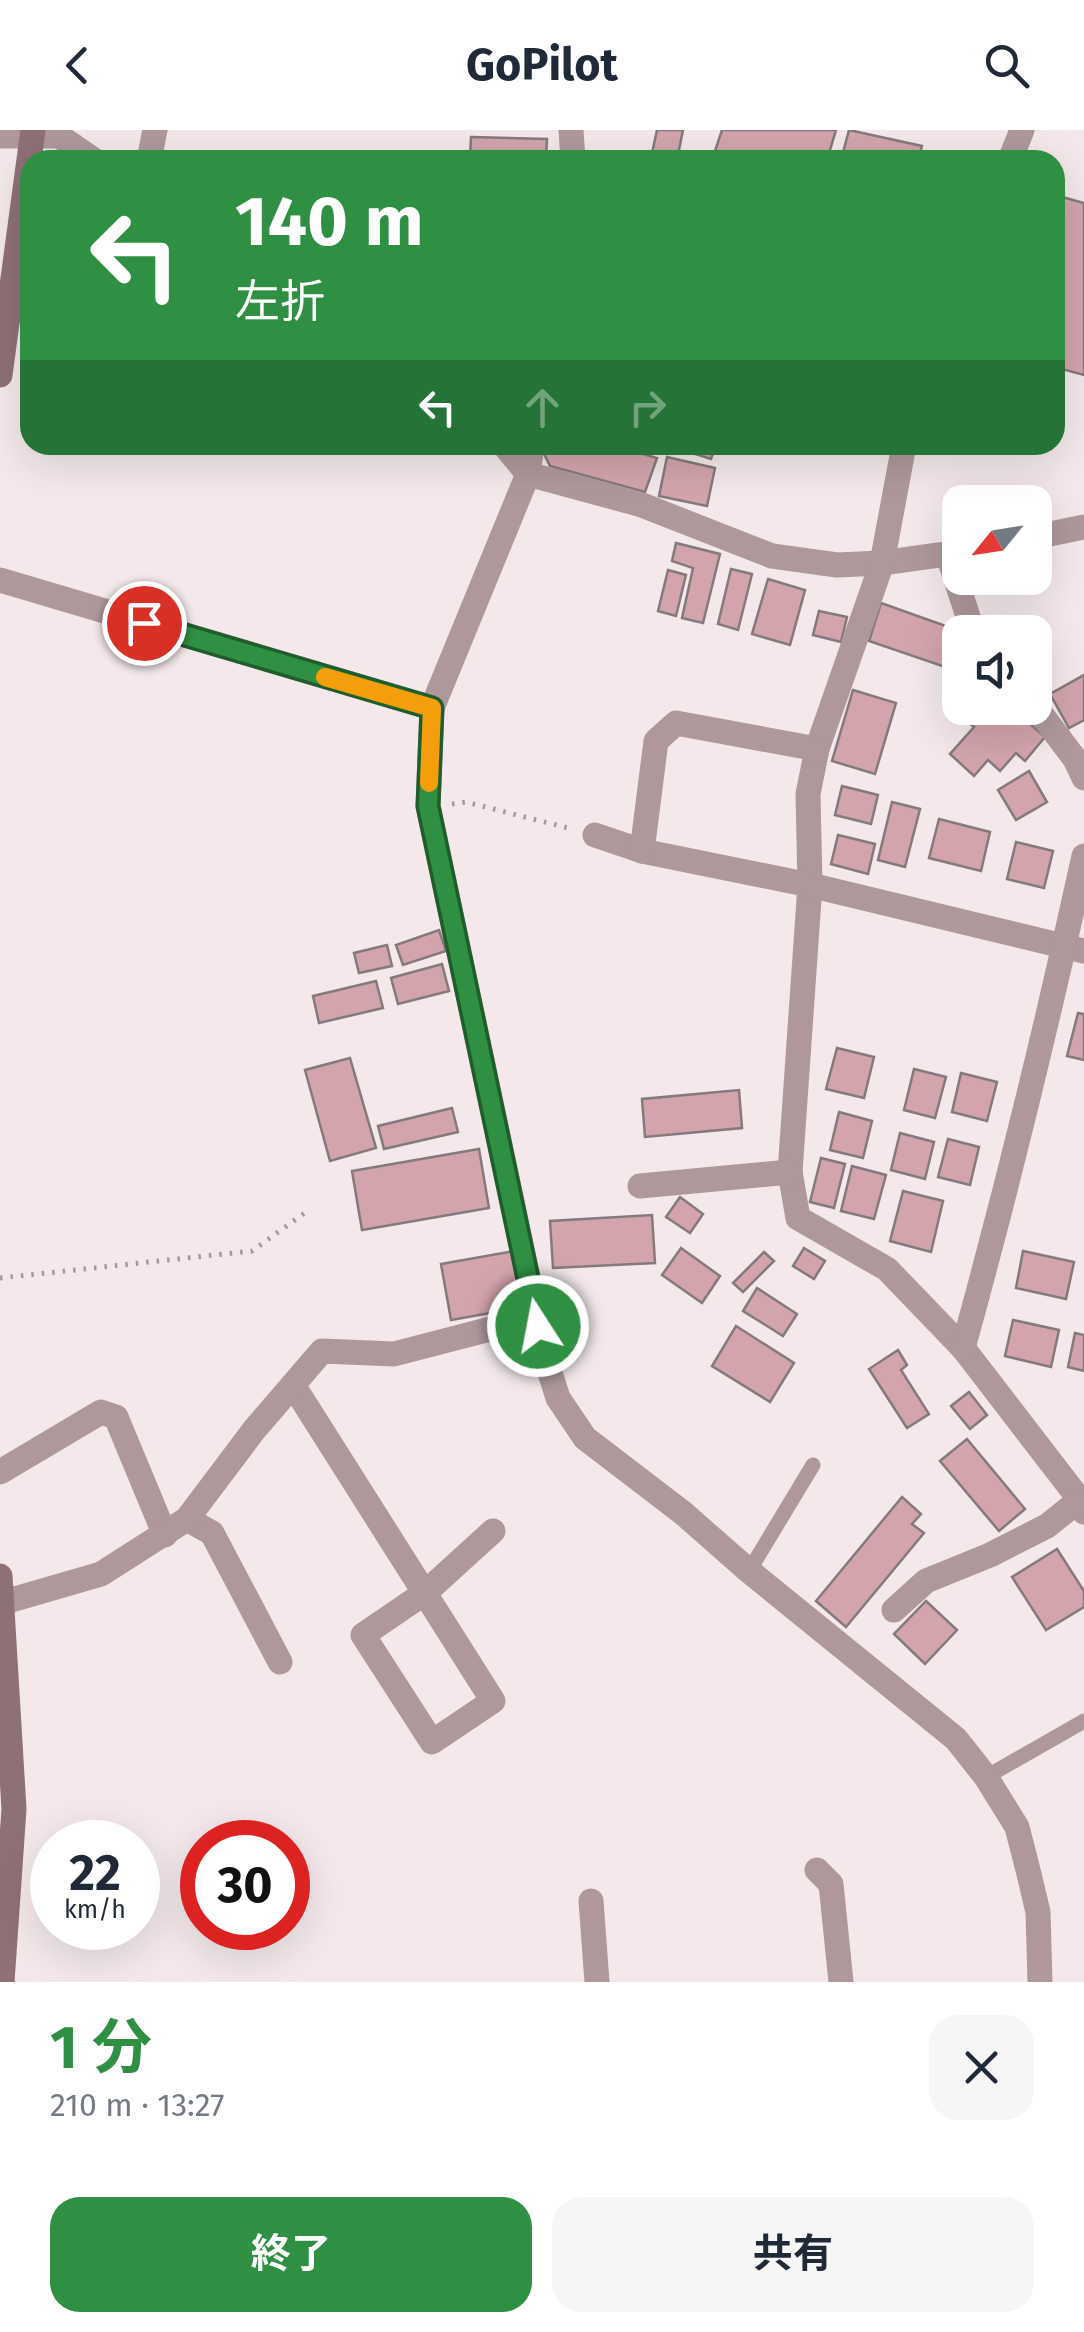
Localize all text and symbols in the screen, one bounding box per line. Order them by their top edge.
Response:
icon: back [50,38,105,93]
text: GoPilot [466,38,618,92]
icon: search [979,38,1034,93]
text: 140 m [235,180,424,264]
icon: left [70,190,200,320]
text: 左折 [235,275,325,329]
icon: left [410,380,465,435]
icon: ahead [515,380,570,435]
icon: right [620,380,675,435]
north arrow [942,485,1052,595]
map controls [942,485,1052,725]
pin [102,581,187,666]
icon: arrive [117,596,172,651]
button: sound [942,615,1052,725]
position arrow [486,1274,590,1378]
speed limit sign: 30 [180,1820,310,1950]
text: 22 [69,1843,121,1903]
text: km/h [64,1895,126,1925]
text: 1 分 [50,2012,152,2084]
button: close [929,2015,1034,2120]
text: 210 m · 13:27 [50,2086,225,2124]
button: 終了 [50,2197,532,2312]
button: 共有 [552,2197,1034,2312]

